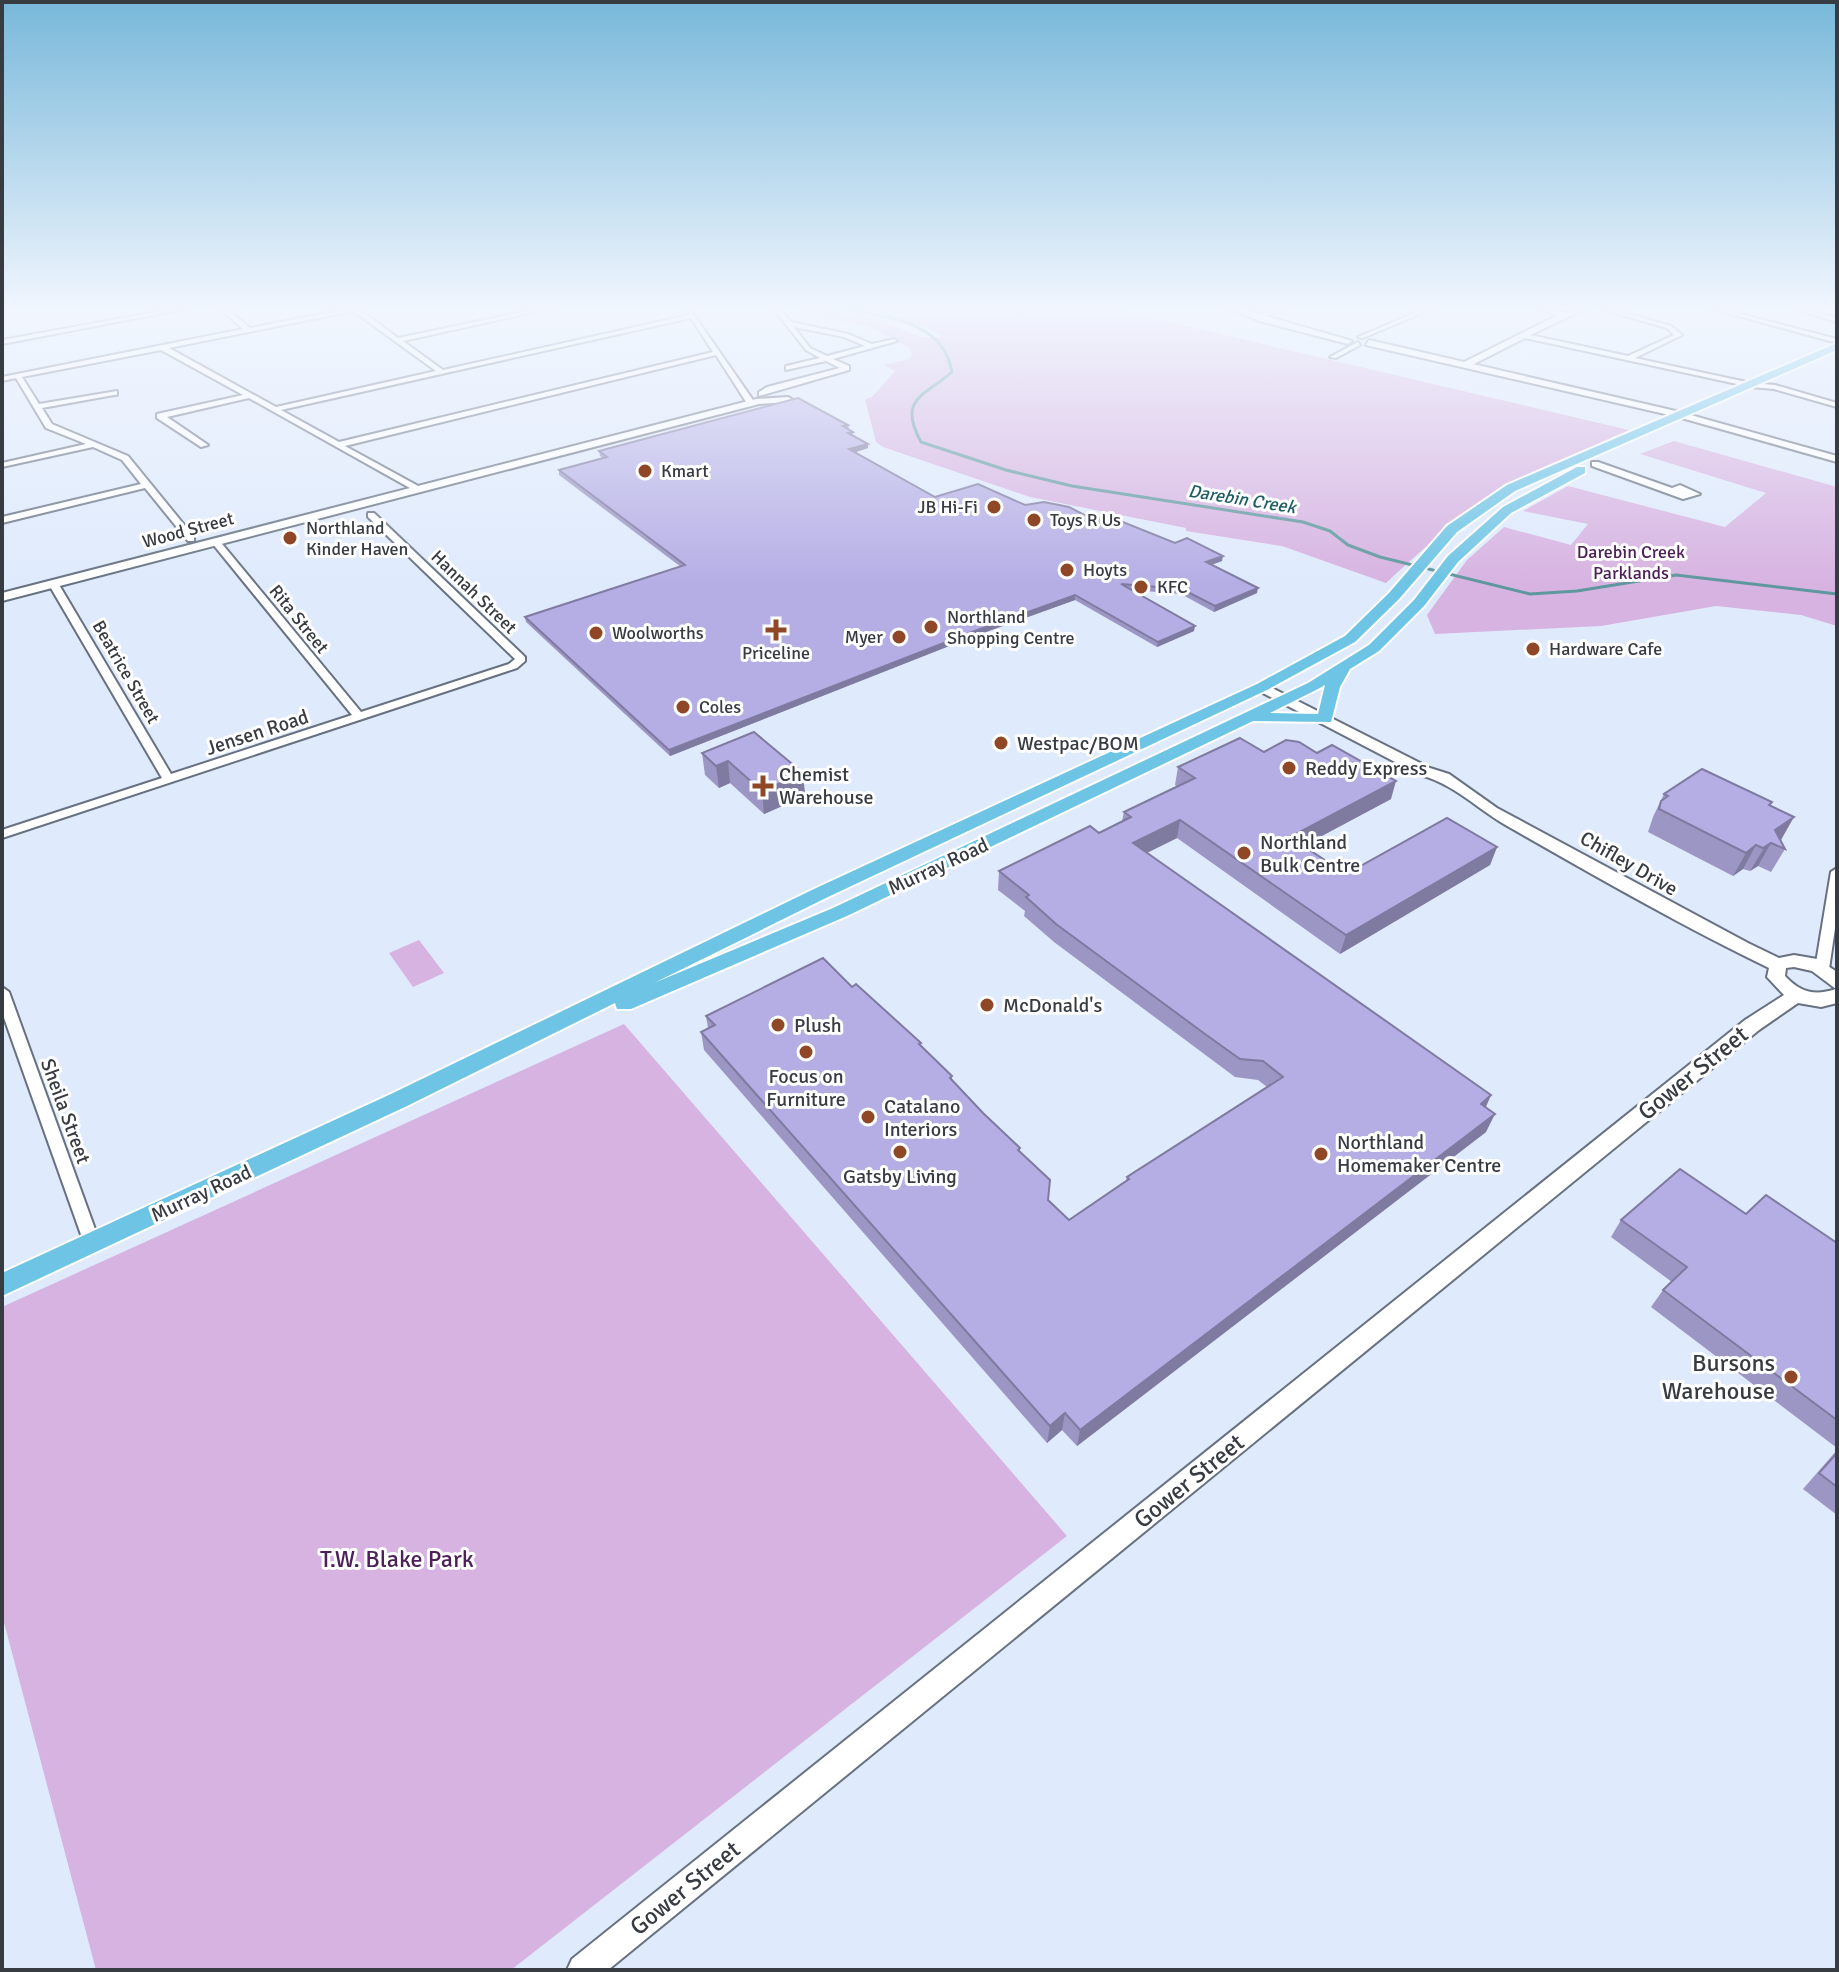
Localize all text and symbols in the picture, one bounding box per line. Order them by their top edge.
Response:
place label: Kmart [661,460,709,482]
marker: Kmart [636,462,654,480]
water label: Darebin Creek [1187,480,1299,519]
place label: JB Hi-Fi [917,496,978,518]
marker: JB Hi-Fi [985,498,1003,516]
street label: Wood Street [140,507,236,553]
place label: Toys R Us [1050,509,1121,531]
marker: Toys R Us [1025,511,1043,529]
place label: Northland Kinder Haven [306,517,408,560]
marker: Northland Kinder Haven [281,529,299,547]
park label: Darebin Creek Parklands [1577,541,1685,584]
street label: Hannah Street [427,546,521,638]
place label: Hoyts [1083,559,1127,581]
marker: Hoyts [1058,561,1076,579]
place label: KFC [1157,576,1188,598]
marker: KFC [1132,578,1150,596]
street label: Rita Street [265,580,333,658]
place label: Northland Shopping Centre [947,606,1075,649]
street label: Beatrice Street [88,617,164,727]
marker: Northland Shopping Centre [922,618,940,636]
marker: Priceline [767,621,785,639]
place label: Woolworths [612,622,704,644]
marker: Woolworths [587,624,605,642]
place label: Myer [845,626,883,648]
marker: Myer [890,628,908,646]
place label: Hardware Cafe [1549,638,1662,660]
marker: Hardware Cafe [1524,640,1542,658]
place label: Priceline [742,642,810,664]
place label: Coles [699,696,741,718]
marker: Coles [674,698,692,716]
street label: Jensen Road [203,704,312,761]
place label: Westpac/BOM [1017,731,1139,756]
marker: Westpac/BOM [992,734,1010,752]
place label: Reddy Express [1305,756,1428,781]
marker: Reddy Express [1280,759,1298,777]
place label: Chemist Warehouse [779,762,873,810]
marker: Chemist Warehouse [754,777,772,795]
street label: Chifley Drive [1575,825,1682,901]
place label: Northland Bulk Centre [1260,830,1360,878]
street label: Murray Road [884,832,992,901]
marker: Northland Bulk Centre [1235,844,1253,862]
place label: McDonald's [1003,993,1102,1018]
marker: McDonald's [978,996,996,1014]
place label: Plush [794,1013,842,1038]
marker: Plush [769,1016,787,1034]
street label: Gower Street [1632,1019,1754,1127]
marker: Focus on Furniture [797,1043,815,1061]
street label: Sheila Street [35,1055,96,1167]
place label: Focus on Furniture [766,1064,846,1112]
place label: Catalano Interiors [884,1094,960,1142]
marker: Catalano Interiors [859,1108,877,1126]
place label: Northland Homemaker Centre [1337,1130,1501,1178]
marker: Gatsby Living [891,1143,909,1161]
marker: Northland Homemaker Centre [1312,1145,1330,1163]
street label: Murray Road [147,1159,255,1228]
place label: Gatsby Living [843,1164,957,1189]
place label: Bursons Warehouse [1662,1348,1775,1406]
marker: Bursons Warehouse [1782,1368,1800,1386]
street label: Gower Street [1128,1427,1250,1535]
park label: T.W. Blake Park [320,1544,474,1574]
street label: Gower Street [624,1834,746,1942]

